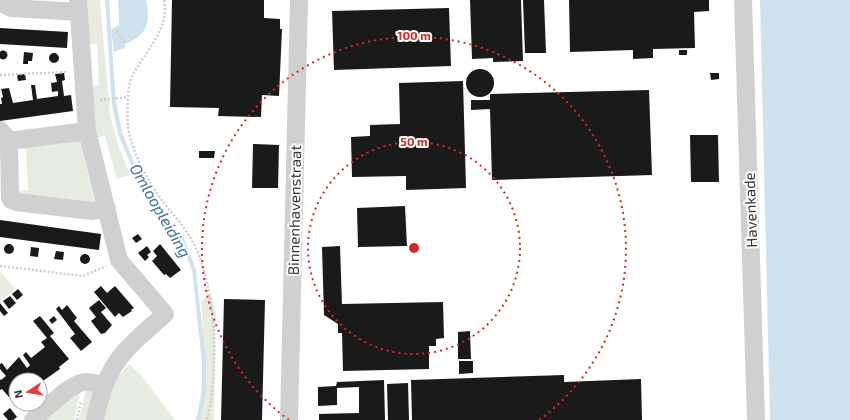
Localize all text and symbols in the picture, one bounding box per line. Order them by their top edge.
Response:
text: 100 m [397,28,431,42]
text: 50 m [400,134,428,148]
street label: Binnenhavenstraat [284,144,304,275]
water label: Omloopleiding [126,160,196,260]
street label: Havenkade [740,172,760,248]
centre of rings [407,241,421,255]
north arrow [8,372,48,412]
text: N [11,389,25,399]

